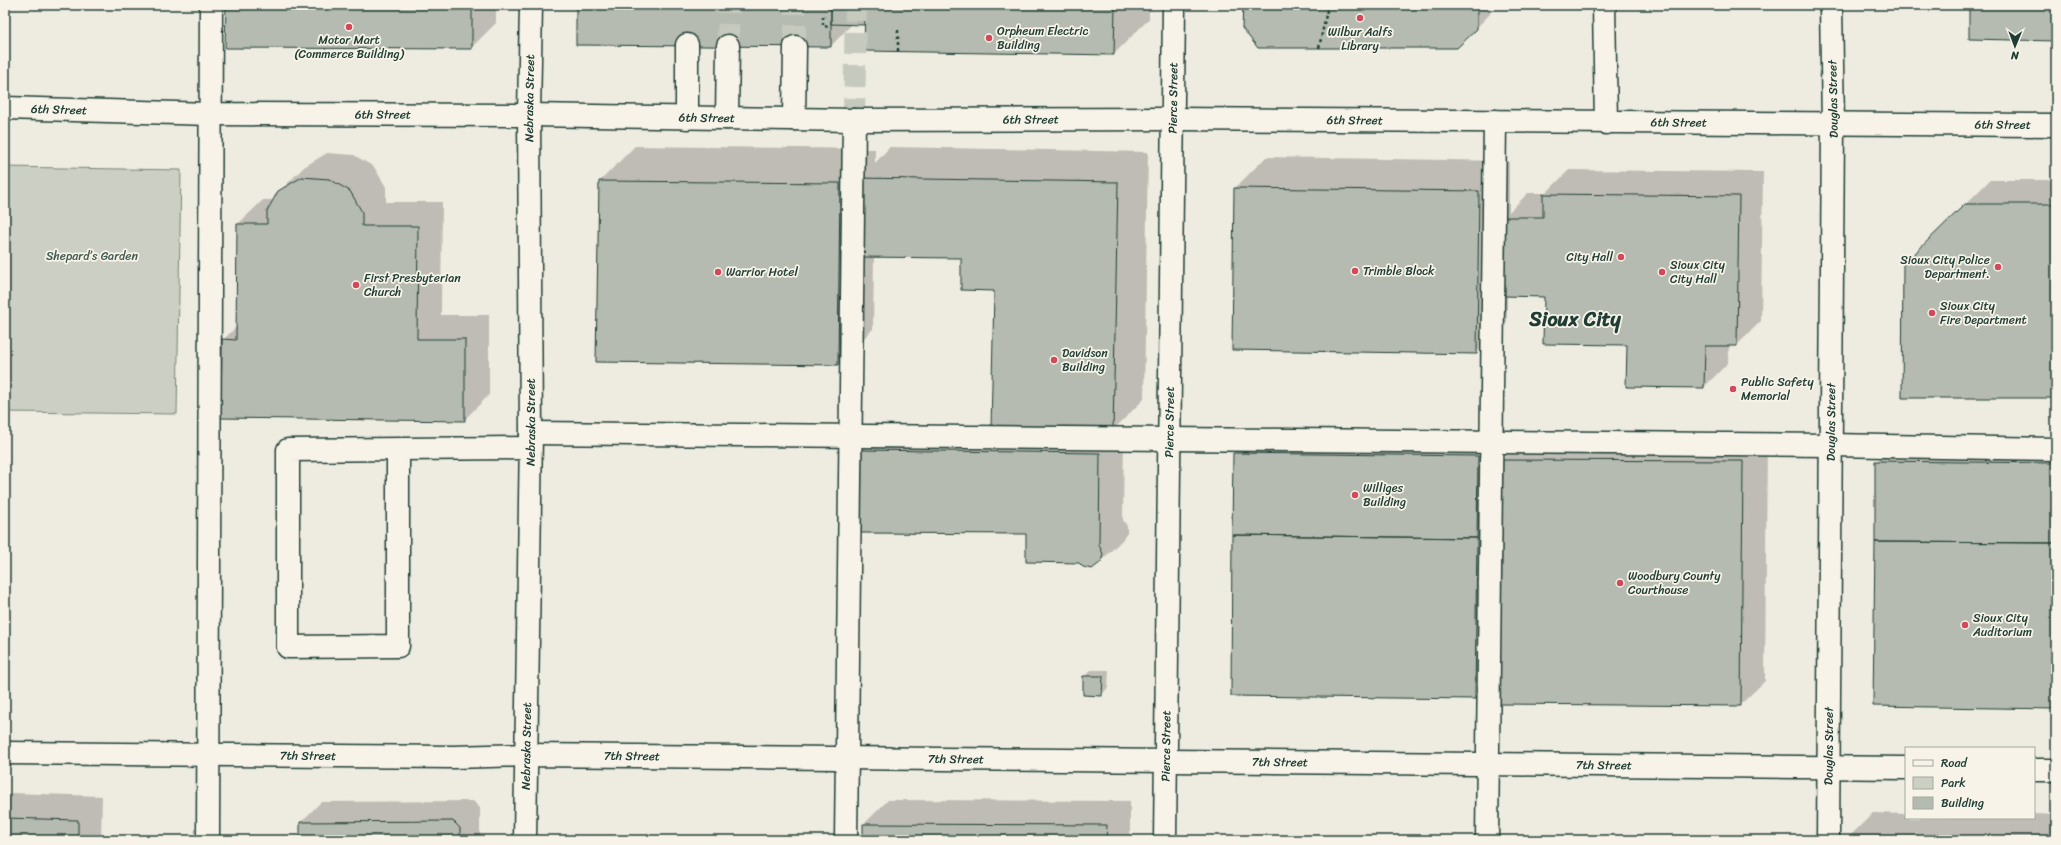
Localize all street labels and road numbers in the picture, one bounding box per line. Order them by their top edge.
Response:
street label: Nebraska Street [518,54,541,142]
street label: Douglas Street [1821,59,1845,138]
street label: Pierce Street [1162,62,1184,134]
street label: 6th Street [30,98,87,121]
street label: 6th Street [355,103,411,126]
street label: 6th Street [679,106,735,129]
street label: 6th Street [1003,108,1059,131]
street label: 6th Street [1327,109,1383,131]
street label: 6th Street [1651,111,1707,134]
street label: 6th Street [1975,113,2031,136]
street label: Nebraska Street [520,378,542,466]
street label: Douglas Street [1820,382,1842,461]
street label: Pierce Street [1158,386,1181,458]
street label: Nebraska Street [515,702,538,790]
street label: Douglas Street [1817,706,1840,785]
street label: Pierce Street [1155,710,1177,782]
street label: 7th Street [280,744,336,767]
street label: 7th Street [604,745,660,767]
street label: 7th Street [928,748,984,770]
street label: 7th Street [1252,751,1308,773]
street label: 7th Street [1576,754,1632,776]

